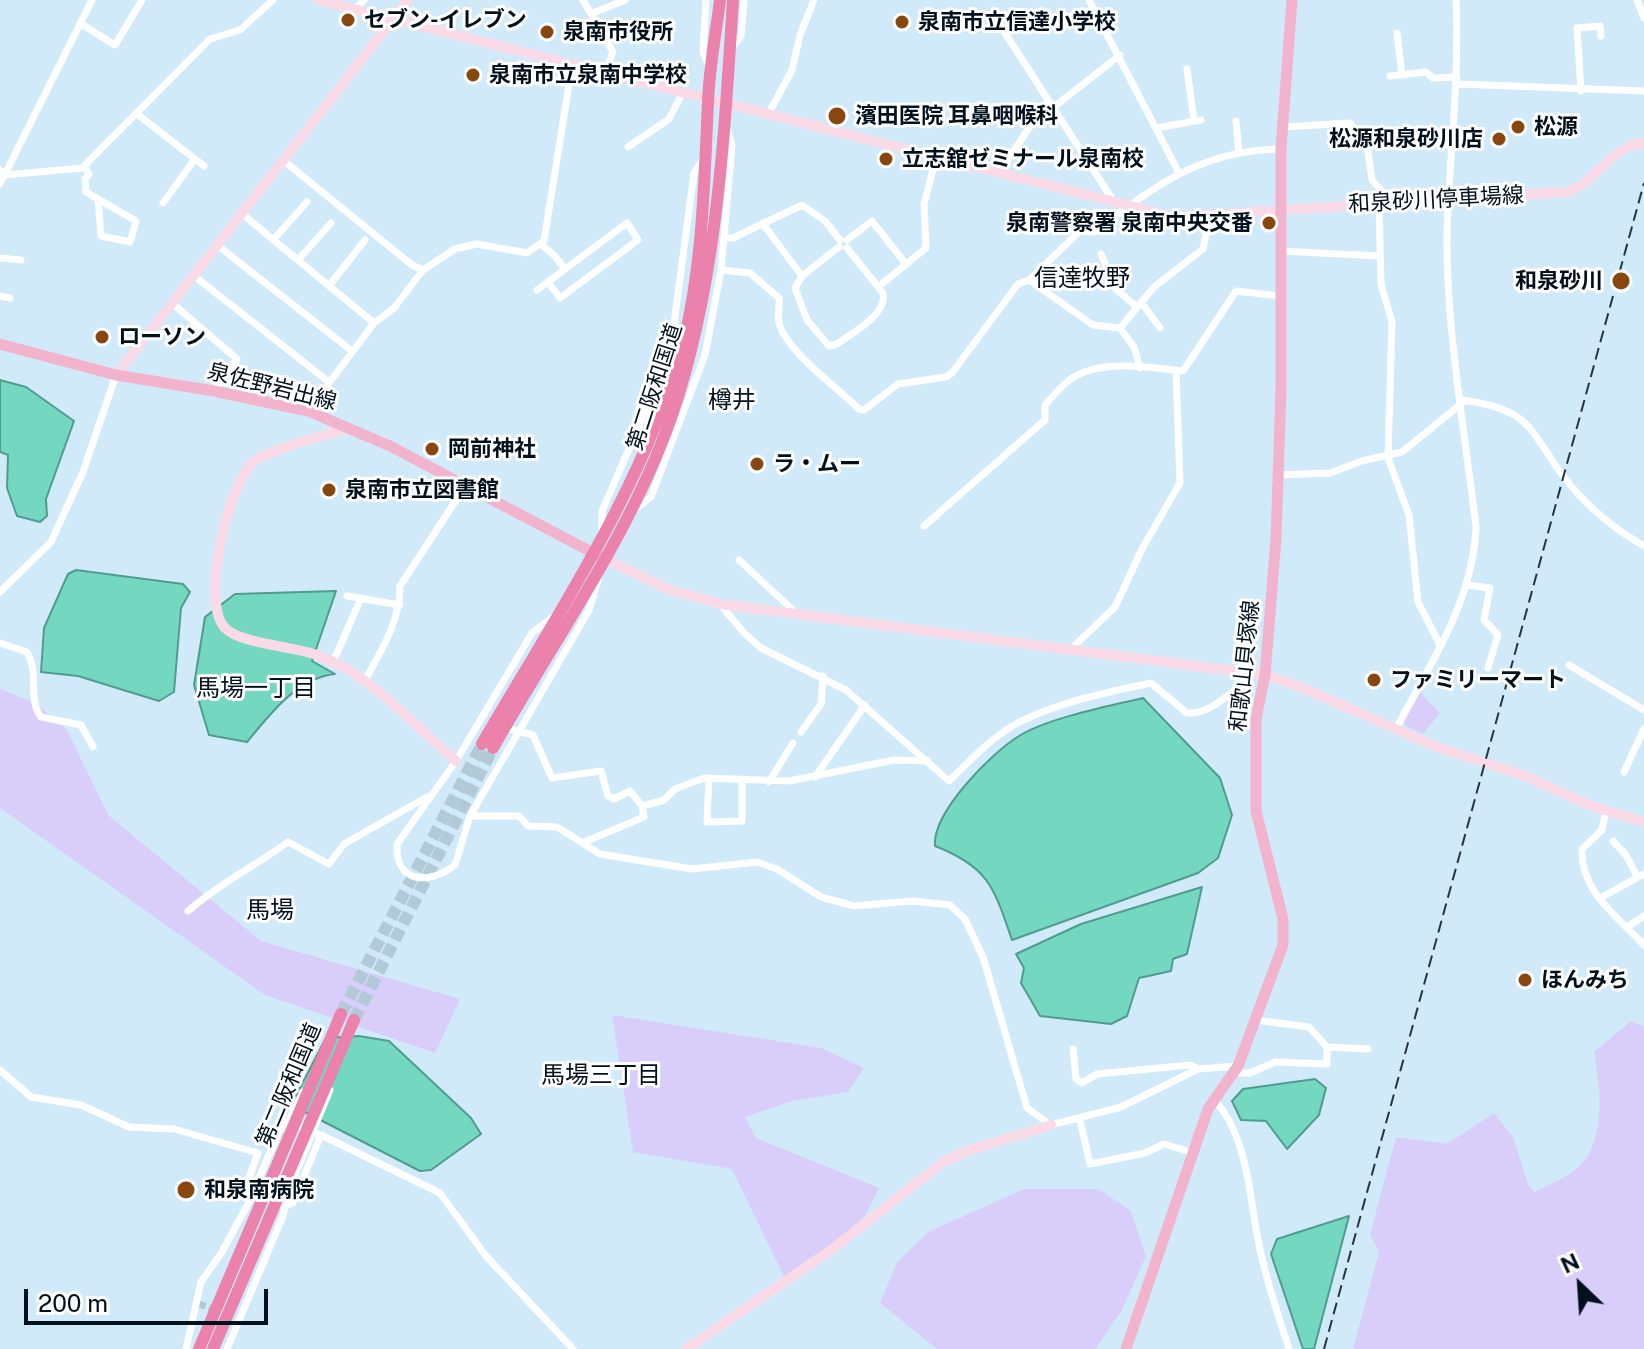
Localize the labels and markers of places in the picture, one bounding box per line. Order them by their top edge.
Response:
place label: セブン-イレブン [364,7,527,33]
place label: 泉南市立信達小学校 [918,9,1116,35]
marker: セブン-イレブン [339,11,357,29]
marker: 泉南市立信達小学校 [893,13,911,31]
place label: 泉南市役所 [563,19,673,45]
marker: 泉南市役所 [538,23,556,41]
place label: 泉南市立泉南中学校 [489,62,687,88]
marker: 泉南市立泉南中学校 [464,66,482,84]
place label: 濱田医院 耳鼻咽喉科 [855,103,1058,129]
marker: 濱田医院 耳鼻咽喉科 [826,105,848,127]
place label: 松源 [1534,114,1578,140]
marker: 松源 [1509,118,1527,136]
place label: 松源和泉砂川店 [1329,126,1483,152]
marker: 松源和泉砂川店 [1490,130,1508,148]
place label: 立志舘ゼミナール泉南校 [902,146,1144,172]
marker: 立志舘ゼミナール泉南校 [877,150,895,168]
place label: 泉南警察署 泉南中央交番 [1006,210,1253,236]
marker: 泉南警察署 泉南中央交番 [1260,214,1278,232]
place label: 和泉砂川 [1515,268,1603,294]
marker: 和泉砂川 [1610,270,1632,292]
place label: ローソン [118,324,206,350]
marker: ローソン [93,328,111,346]
place label: 岡前神社 [448,436,536,462]
marker: 岡前神社 [423,440,441,458]
place label: ラ・ムー [773,451,861,477]
marker: ラ・ムー [748,455,766,473]
place label: 泉南市立図書館 [345,477,499,503]
marker: 泉南市立図書館 [320,481,338,499]
place label: ファミリーマート [1390,667,1566,693]
marker: ファミリーマート [1365,671,1383,689]
place label: ほんみち [1541,967,1629,993]
marker: ほんみち [1516,971,1534,989]
place label: 和泉南病院 [204,1177,314,1203]
marker: 和泉南病院 [175,1179,197,1201]

